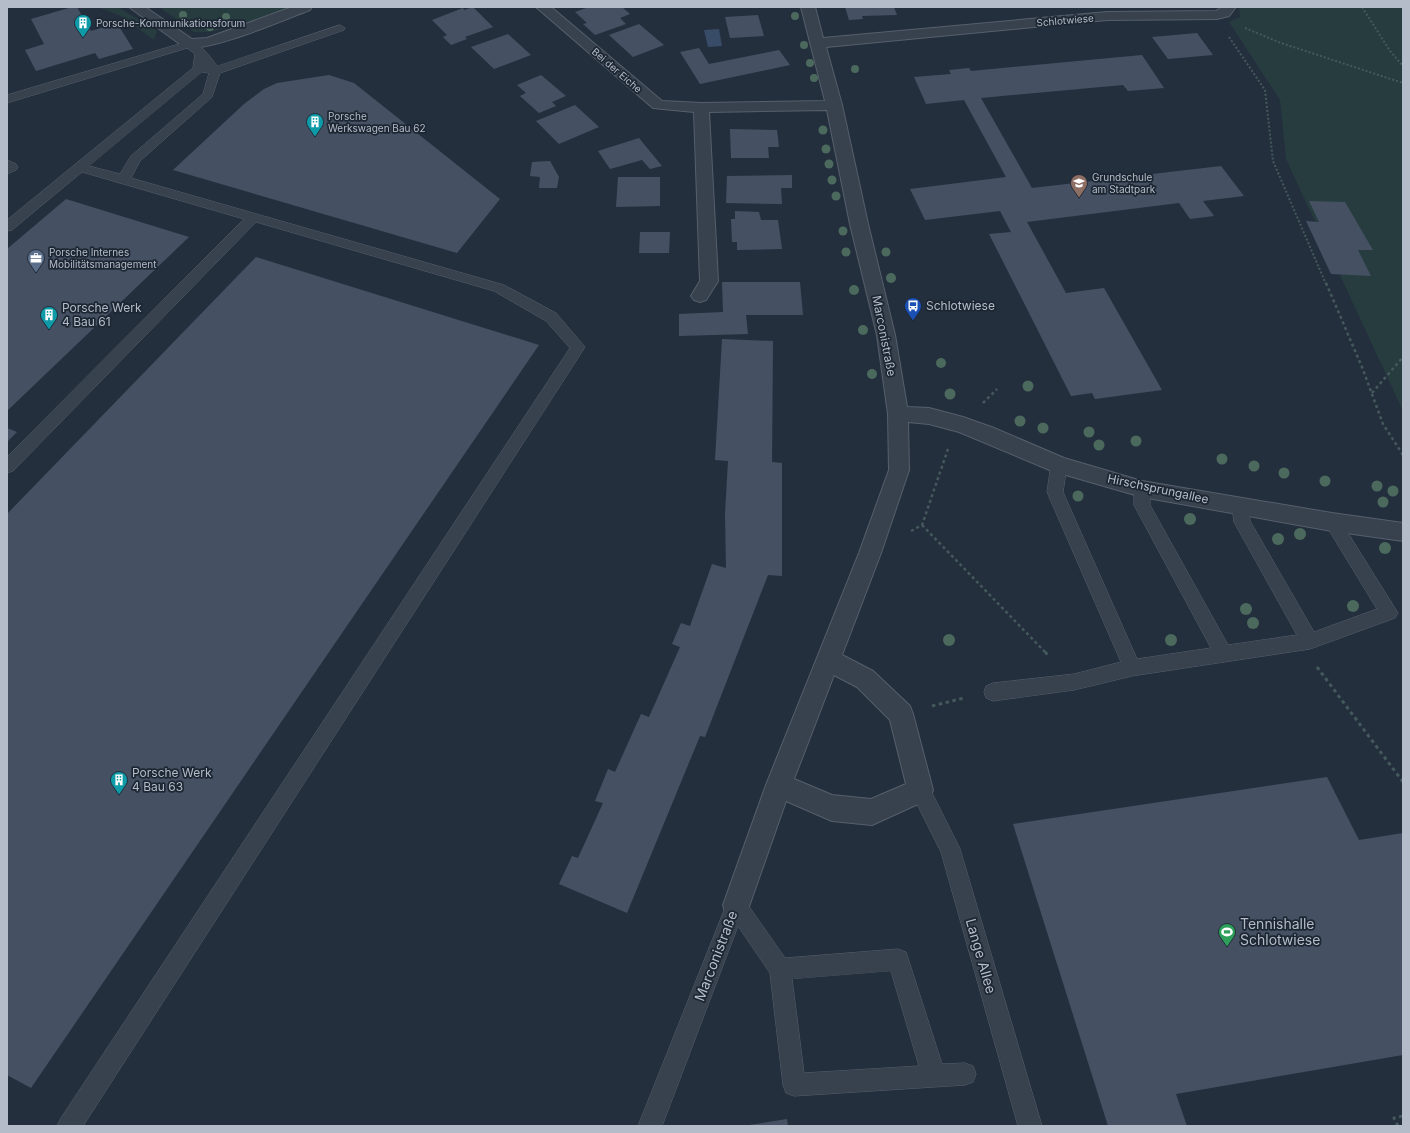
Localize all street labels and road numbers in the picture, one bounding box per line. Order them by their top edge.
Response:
street label: Schlotwiese [1036,12,1094,28]
street label: Bei der Eiche [590,45,644,95]
street label: Marconistraße [869,294,900,378]
street label: Hirschsprungallee [1106,470,1210,507]
street label: Marconistraße [690,908,741,1003]
street label: Lange Allee [963,916,1000,995]

